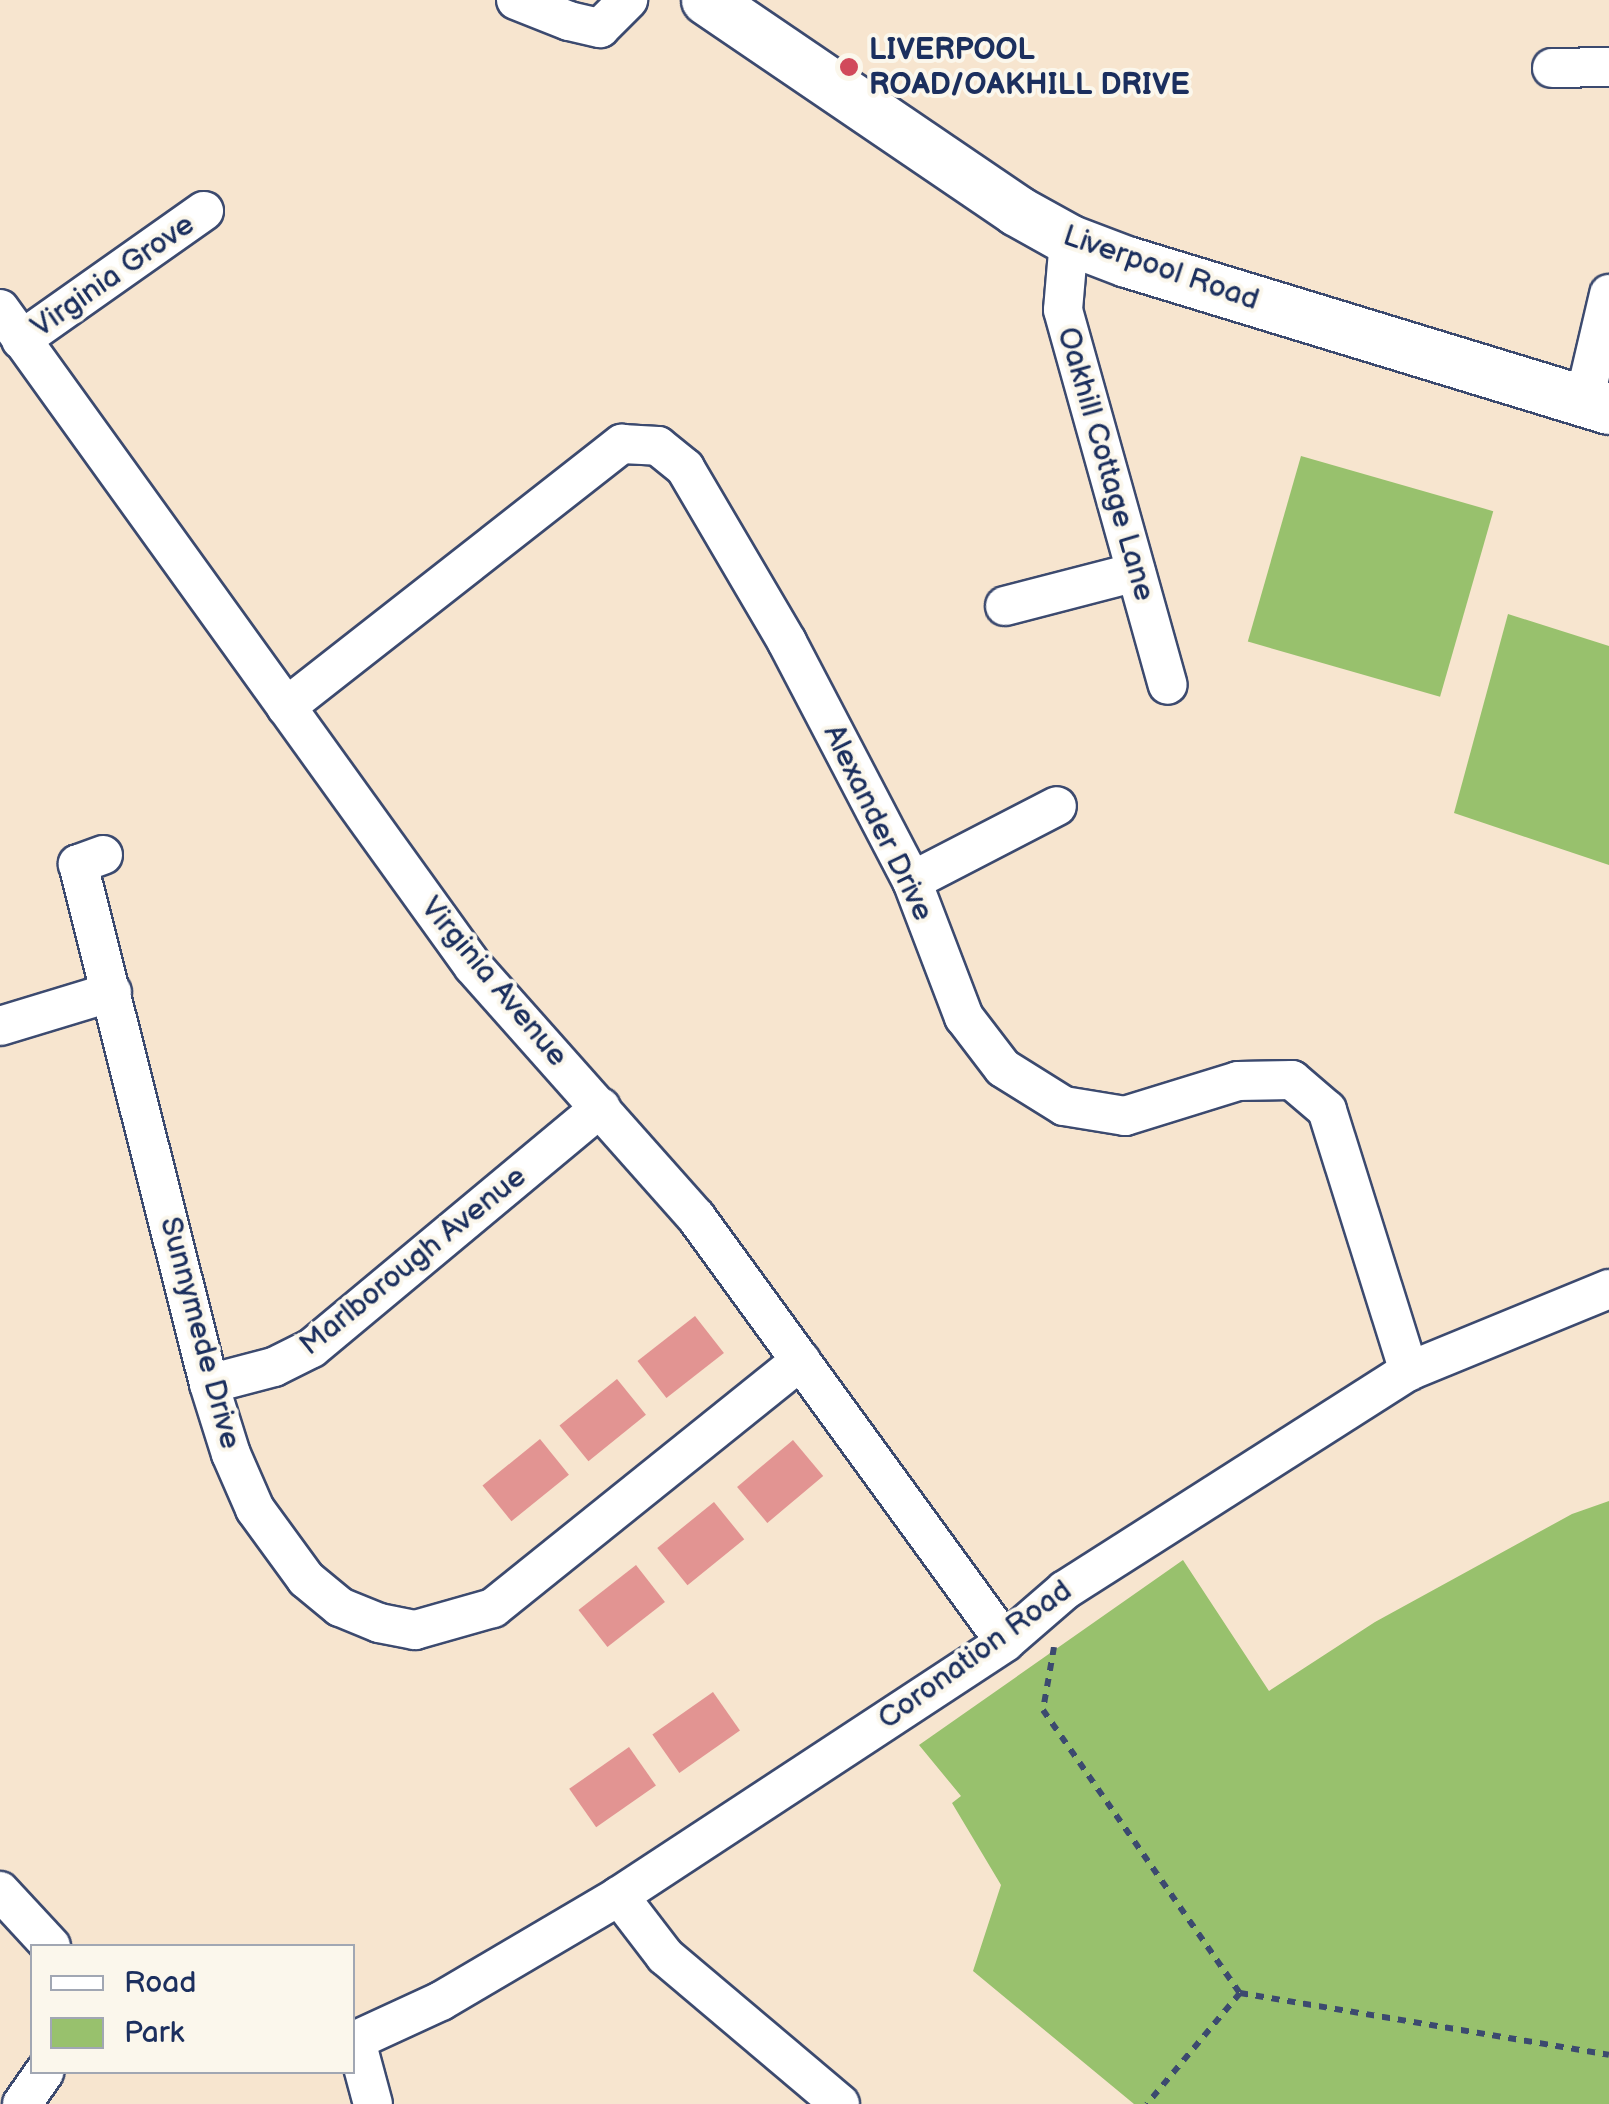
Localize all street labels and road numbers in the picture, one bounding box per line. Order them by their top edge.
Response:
street label: Virginia Grove [25,207,201,345]
street label: Liverpool Road [1058,218,1264,318]
street label: Oakhill Cottage Lane [1050,323,1162,605]
street label: Alexander Drive [815,719,941,927]
street label: Virginia Avenue [413,890,575,1074]
street label: Marlborough Avenue [293,1159,533,1363]
street label: Sunnymede Drive [152,1213,248,1453]
street label: Coronation Road [871,1573,1079,1737]

